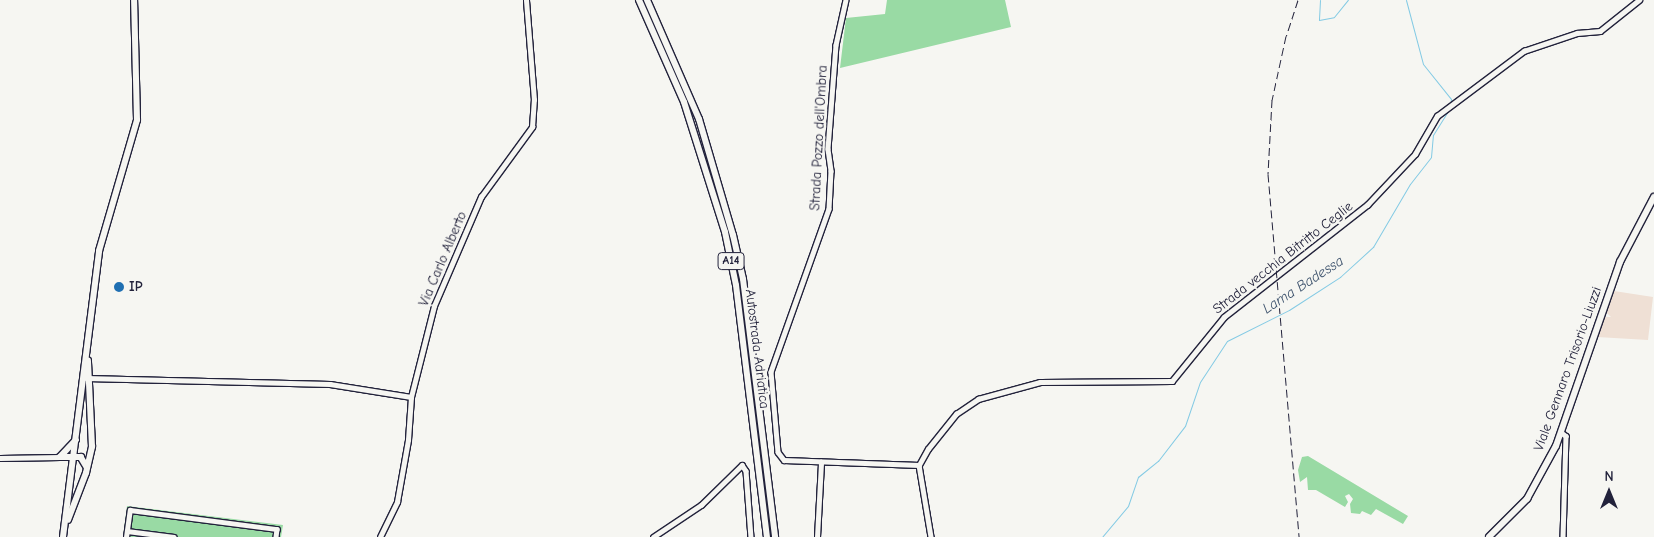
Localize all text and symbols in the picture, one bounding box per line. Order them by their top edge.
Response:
street label: Strada Pozzo dell'Ombra [807,65,831,211]
street label: Strada vecchia Bitritto Ceglie [1210,198,1356,318]
street label: Via Carlo Alberto [415,209,471,309]
road number: A14 [717,252,745,270]
water label: Lama Badessa [1259,252,1347,318]
place label: IP [129,279,142,295]
marker: IP [113,281,125,293]
street label: Viale Gennaro Trisorio-Liuzzi [1530,285,1606,453]
street label: Autostrada Adriatica [741,288,773,410]
north arrow [1584,467,1634,517]
text: N [1604,468,1614,485]

